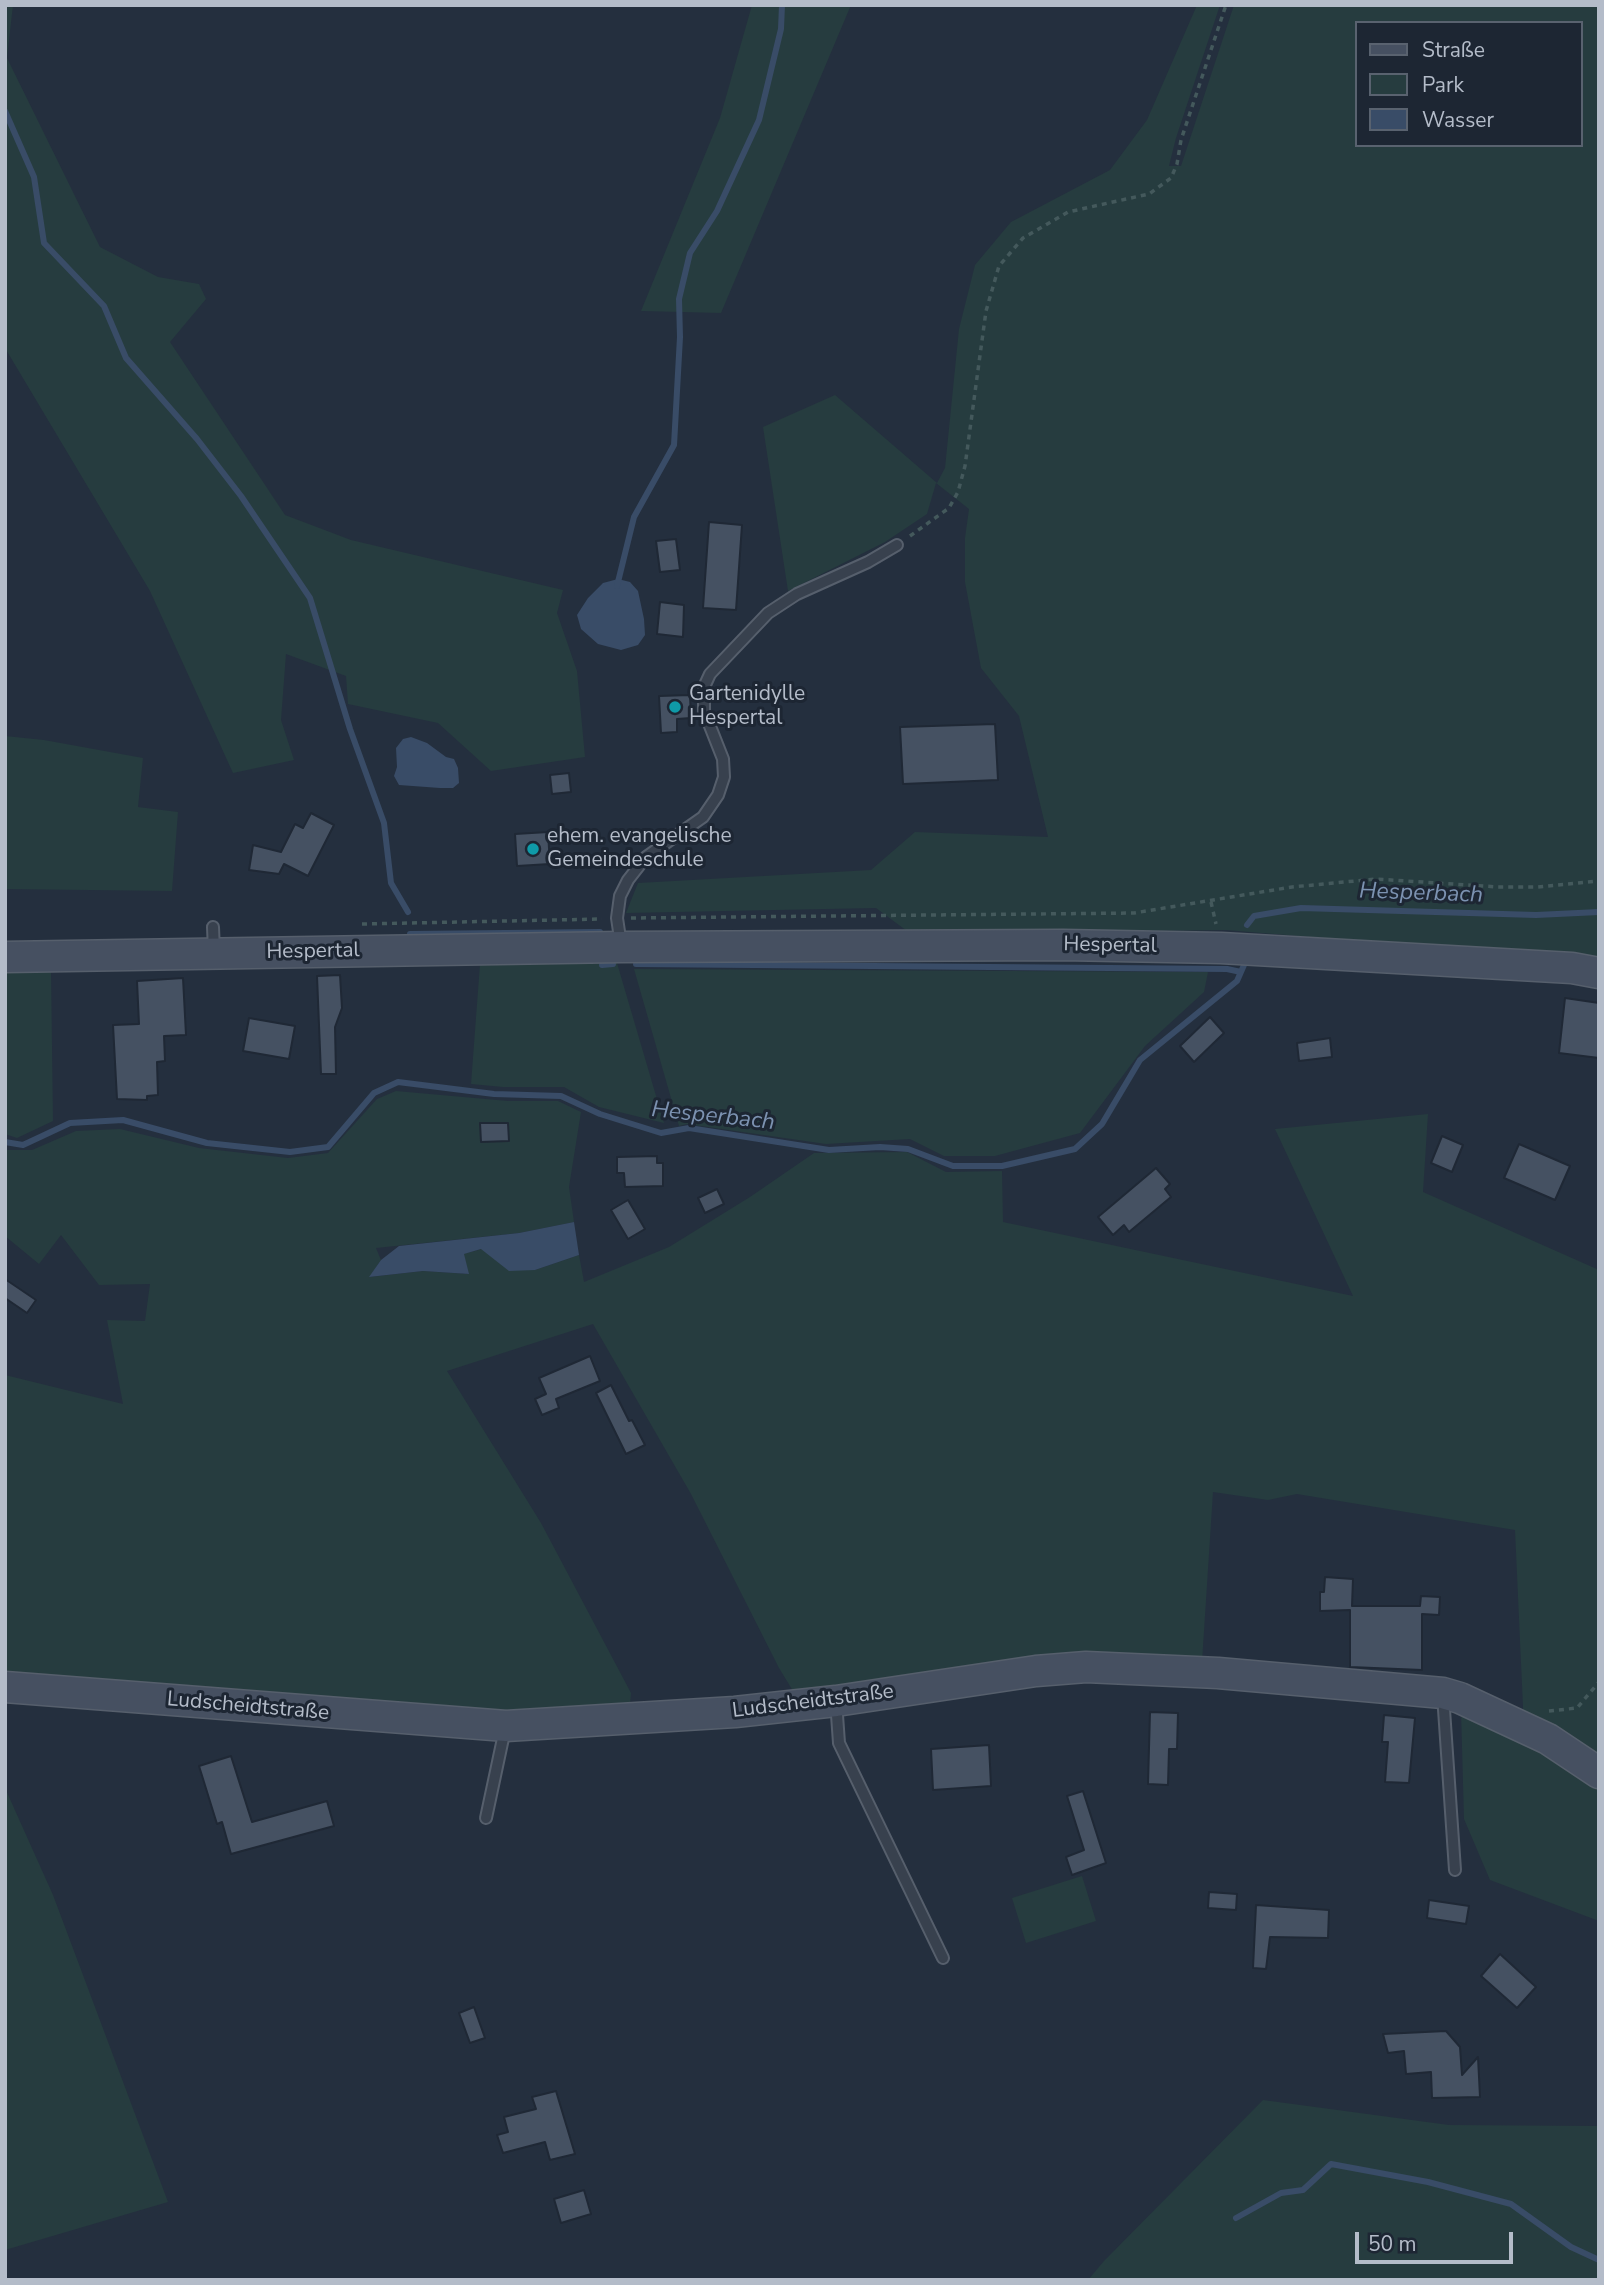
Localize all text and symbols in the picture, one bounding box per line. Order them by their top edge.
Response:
legend [1356,21,1583,147]
text: Straße [1422,36,1485,64]
text: Park [1422,71,1464,99]
text: Wasser [1422,106,1494,134]
place label: Gartenidylle Hespertal [689,682,805,732]
marker: Gartenidylle Hespertal [667,699,683,715]
place label: ehem. evangelische Gemeindeschule [547,824,732,874]
marker: ehem. evangelische Gemeindeschule [525,841,541,857]
water label: Hesperbach [1359,878,1483,910]
street label: Hespertal [1063,933,1157,959]
street label: Hespertal [266,939,360,965]
water label: Hesperbach [650,1097,776,1137]
street label: Ludscheidtstraße [731,1680,895,1724]
street label: Ludscheidtstraße [166,1687,330,1727]
scale bar [1359,2218,1516,2262]
text: 50 m [1368,2230,1417,2258]

